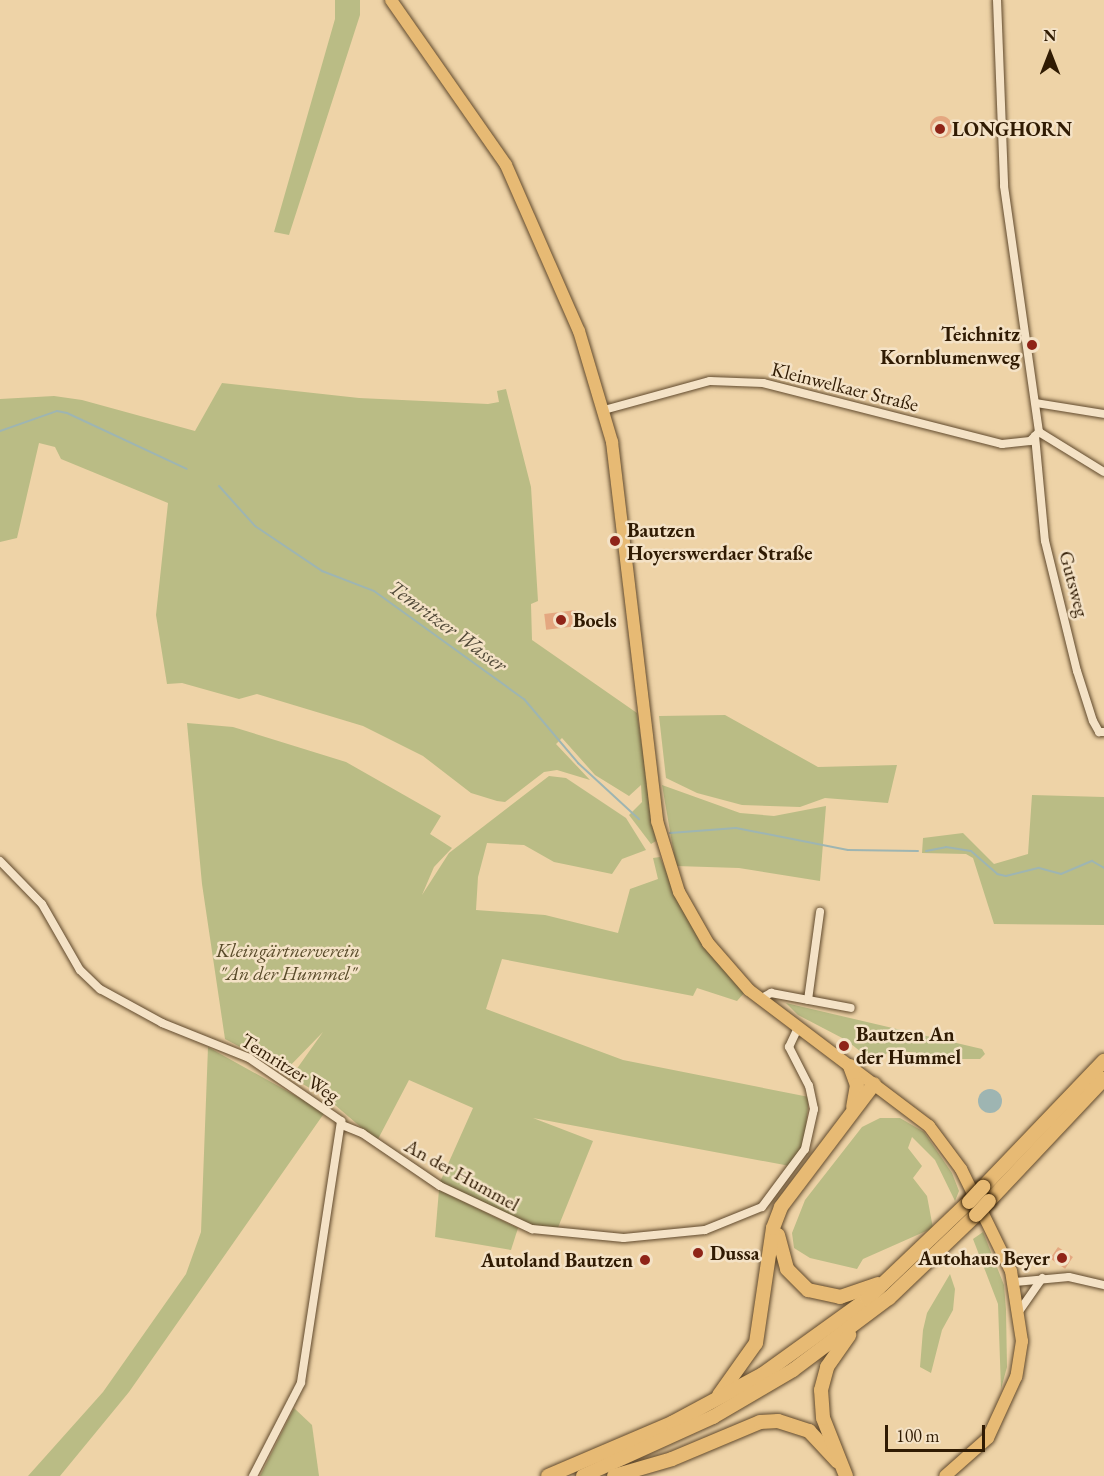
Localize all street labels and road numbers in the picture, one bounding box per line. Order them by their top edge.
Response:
street label: Kleinwelkaer Straße [769,357,921,417]
street label: Gutsweg [1054,548,1094,620]
street label: Temritzer Weg [236,1028,344,1108]
street label: An der Hummel [400,1134,524,1216]

